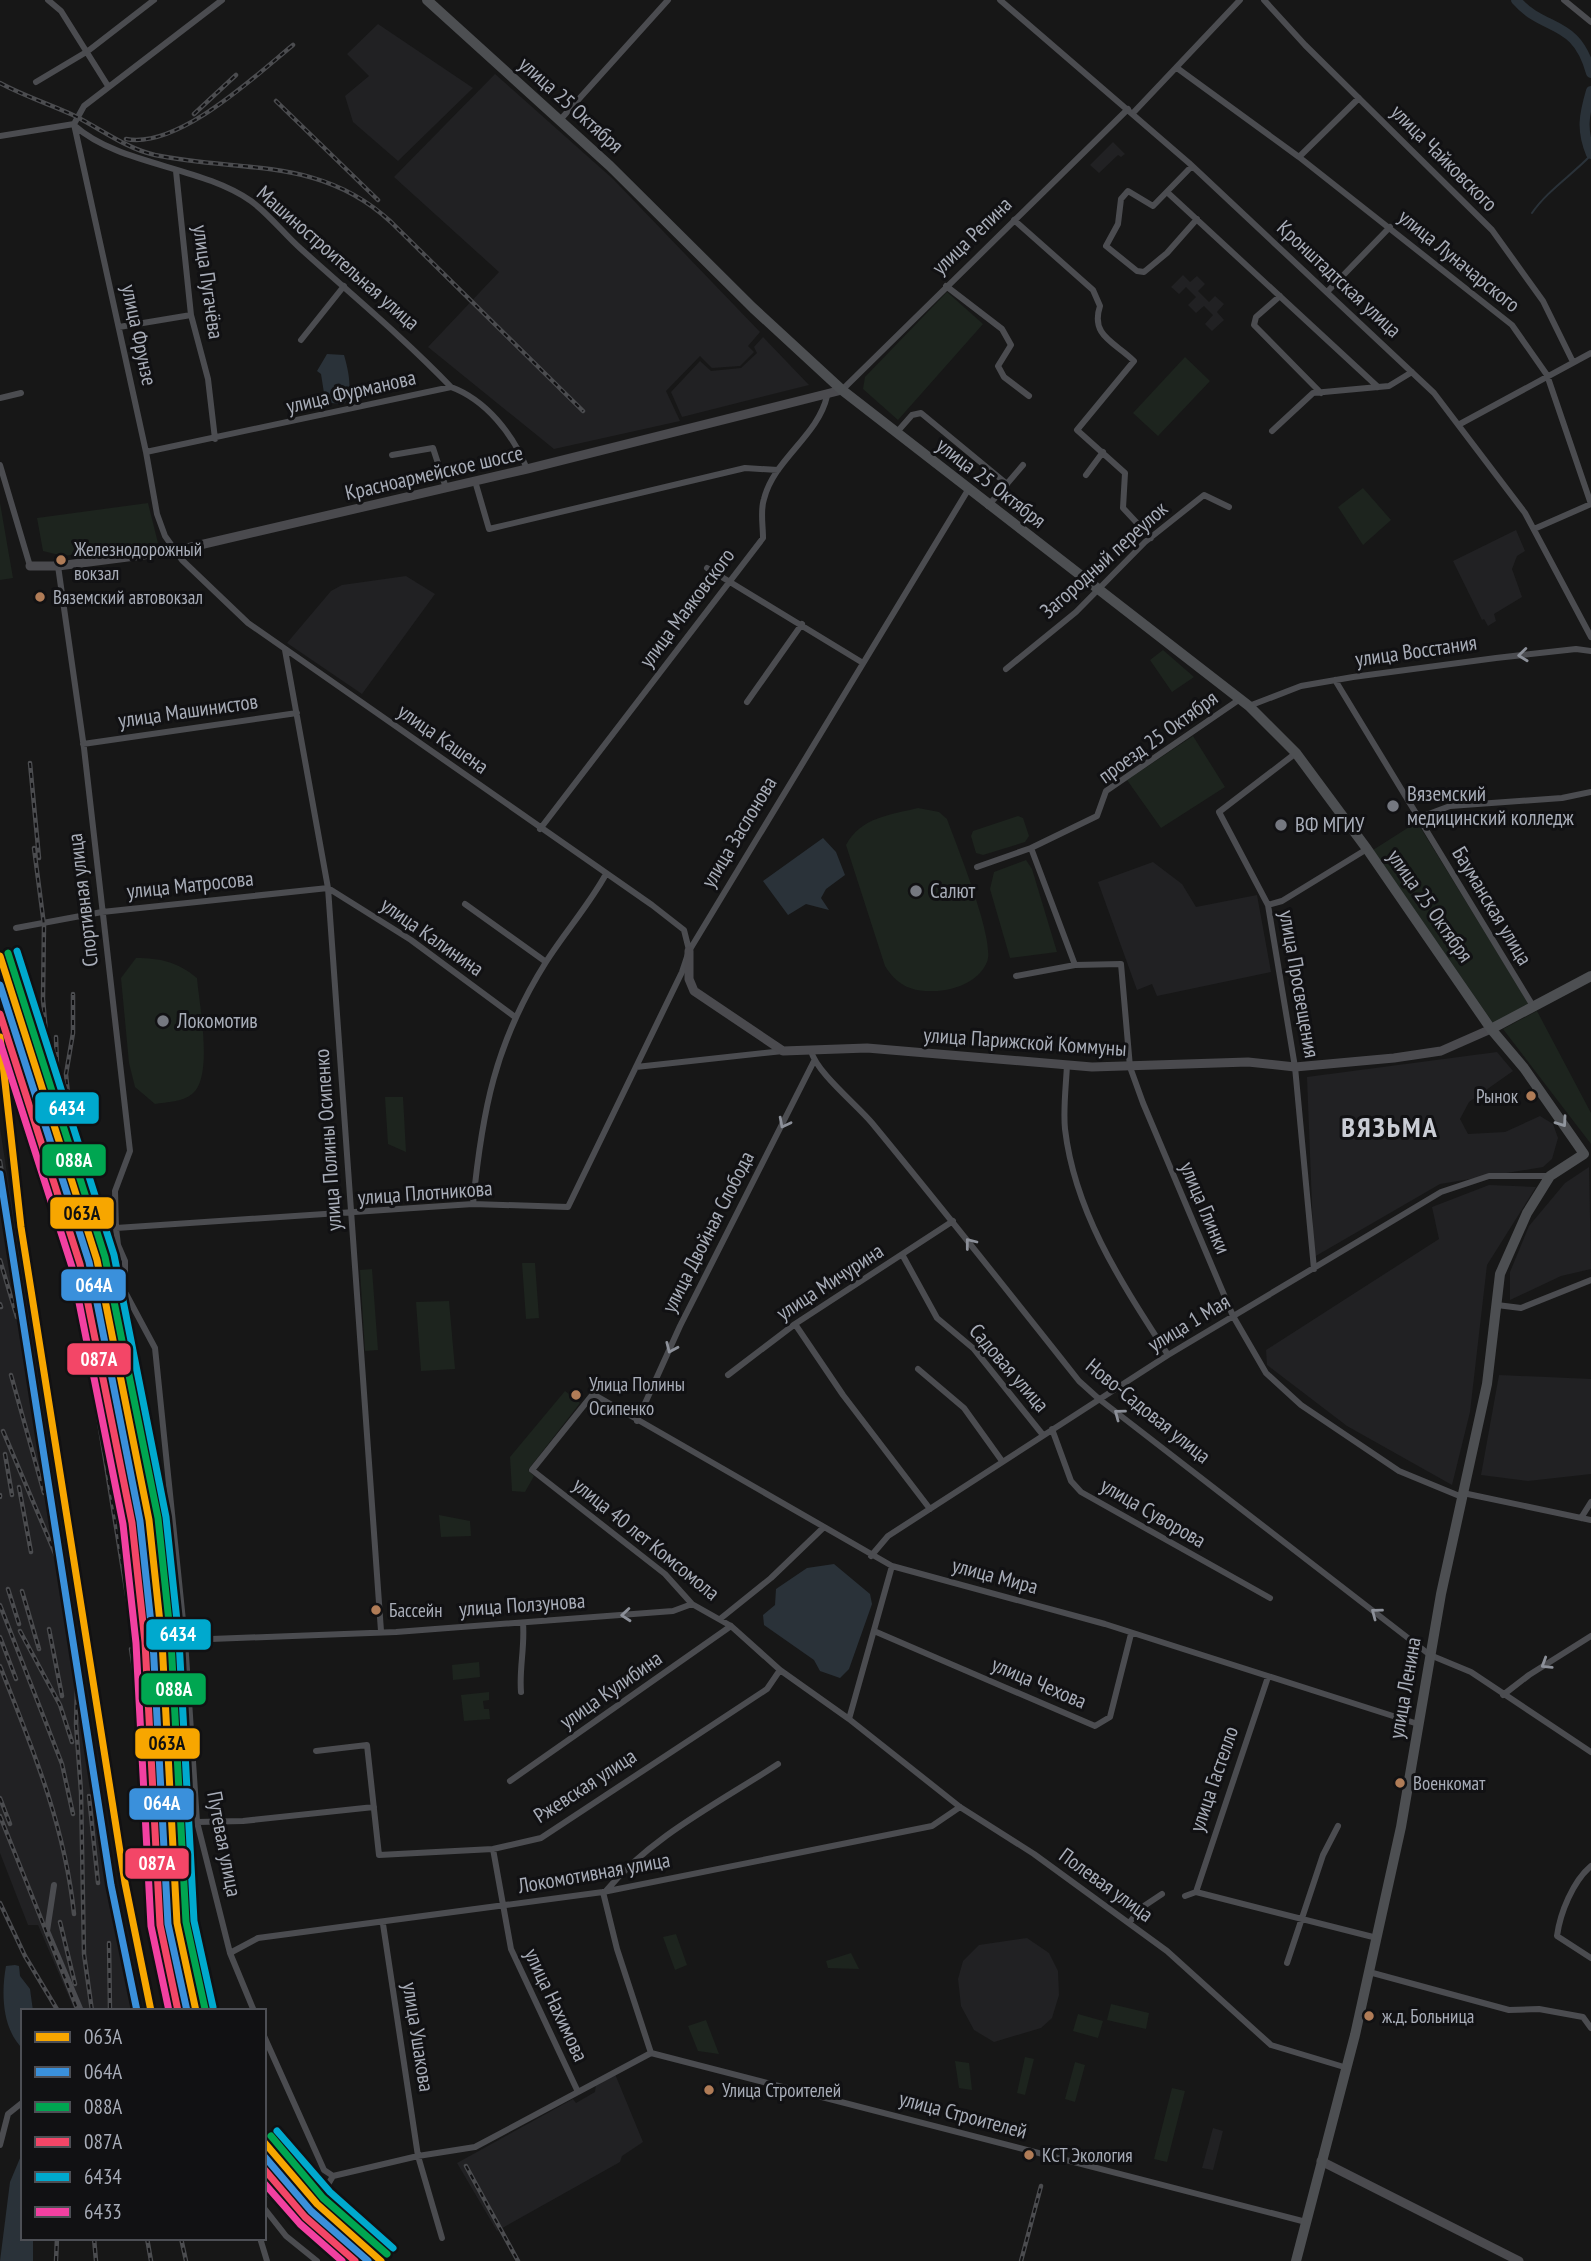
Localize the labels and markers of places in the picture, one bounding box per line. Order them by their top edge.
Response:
place label: Железнодорожный вокзал [73,537,202,585]
marker: Железнодорожный вокзал [54,553,68,567]
place label: Вяземский автовокзал [53,585,203,609]
marker: Вяземский автовокзал [33,590,47,604]
place label: Вяземский медицинский колледж [1407,780,1575,831]
marker: Вяземский медицинский колледж [1385,798,1401,814]
place label: ВФ МГИУ [1295,811,1365,838]
marker: ВФ МГИУ [1273,817,1289,833]
place label: Салют [930,877,976,904]
marker: Салют [908,883,924,899]
place label: Локомотив [176,1007,258,1034]
marker: Локомотив [155,1013,171,1029]
place label: Рынок [1476,1084,1519,1108]
marker: Рынок [1524,1089,1538,1103]
place label: Улица Полины Осипенко [589,1372,685,1420]
marker: Улица Полины Осипенко [569,1388,583,1402]
place label: Бассейн [389,1598,442,1622]
marker: Бассейн [369,1603,383,1617]
place label: Военкомат [1413,1771,1486,1795]
marker: Военкомат [1393,1776,1407,1790]
place label: ж.д. Больница [1382,2004,1474,2028]
marker: ж.д. Больница [1362,2009,1376,2023]
place label: Улица Строителей [722,2078,841,2102]
marker: Улица Строителей [702,2083,716,2097]
place label: КСТ Экология [1042,2143,1133,2167]
marker: КСТ Экология [1022,2148,1036,2162]

